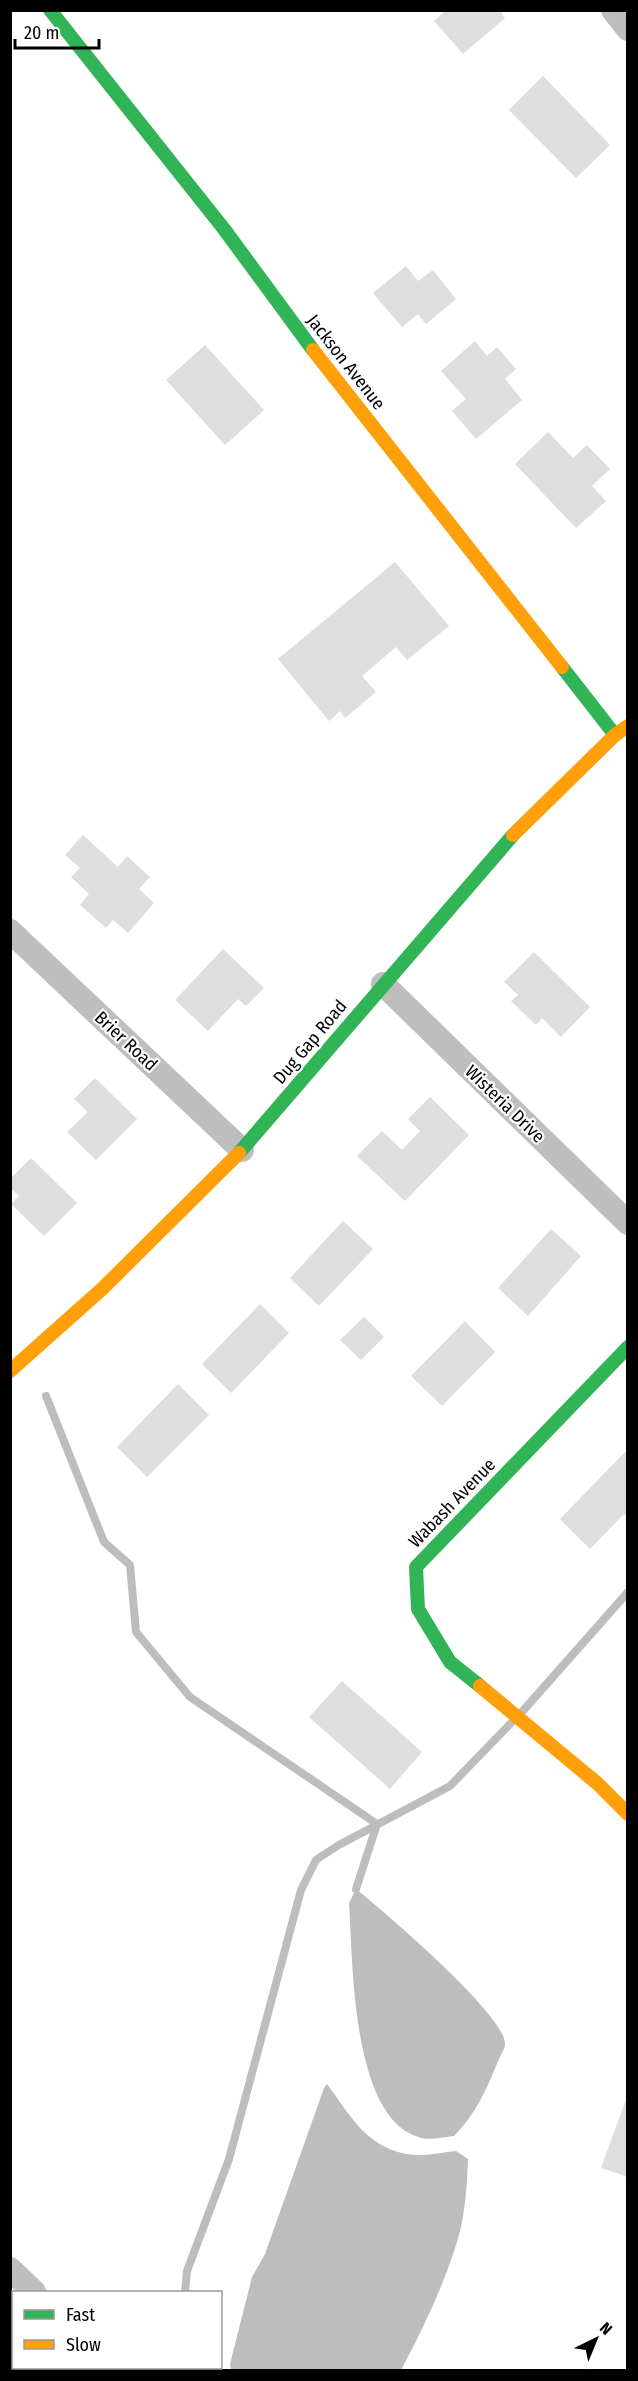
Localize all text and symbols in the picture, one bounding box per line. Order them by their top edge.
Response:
scale bar [15,12,99,50]
text: 20 m [24,22,59,44]
street label: Jackson Avenue [302,310,390,414]
street label: Dug Gap Road [269,996,351,1088]
street label: Brier Road [90,1007,162,1075]
street label: Wisteria Drive [461,1061,549,1147]
street label: Wabash Avenue [404,1454,500,1552]
legend [12,2291,222,2369]
text: Fast [66,2304,95,2326]
north arrow [566,2309,626,2369]
text: N [596,2318,616,2339]
text: Slow [66,2334,101,2356]

